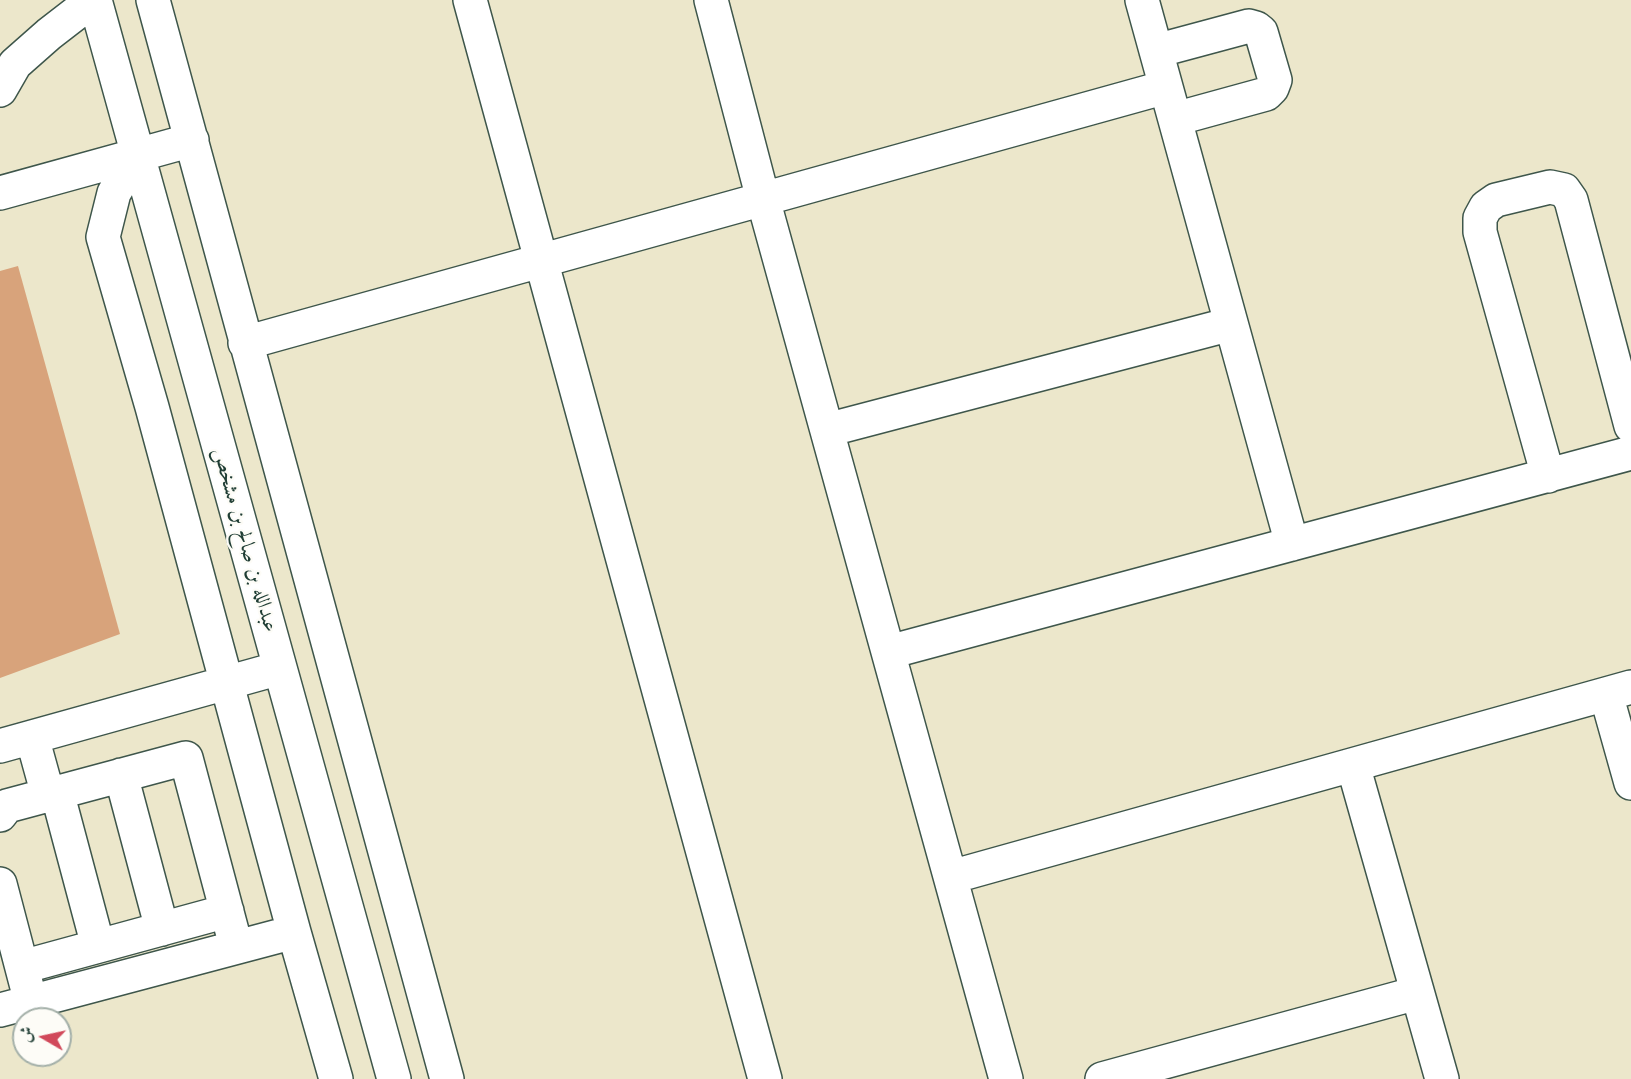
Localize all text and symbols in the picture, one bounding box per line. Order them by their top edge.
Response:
street label: عبدالله بن صالح بن مشخص [206,445,282,635]
north arrow [12,1007,72,1067]
text: ش [14,1025,38,1044]

